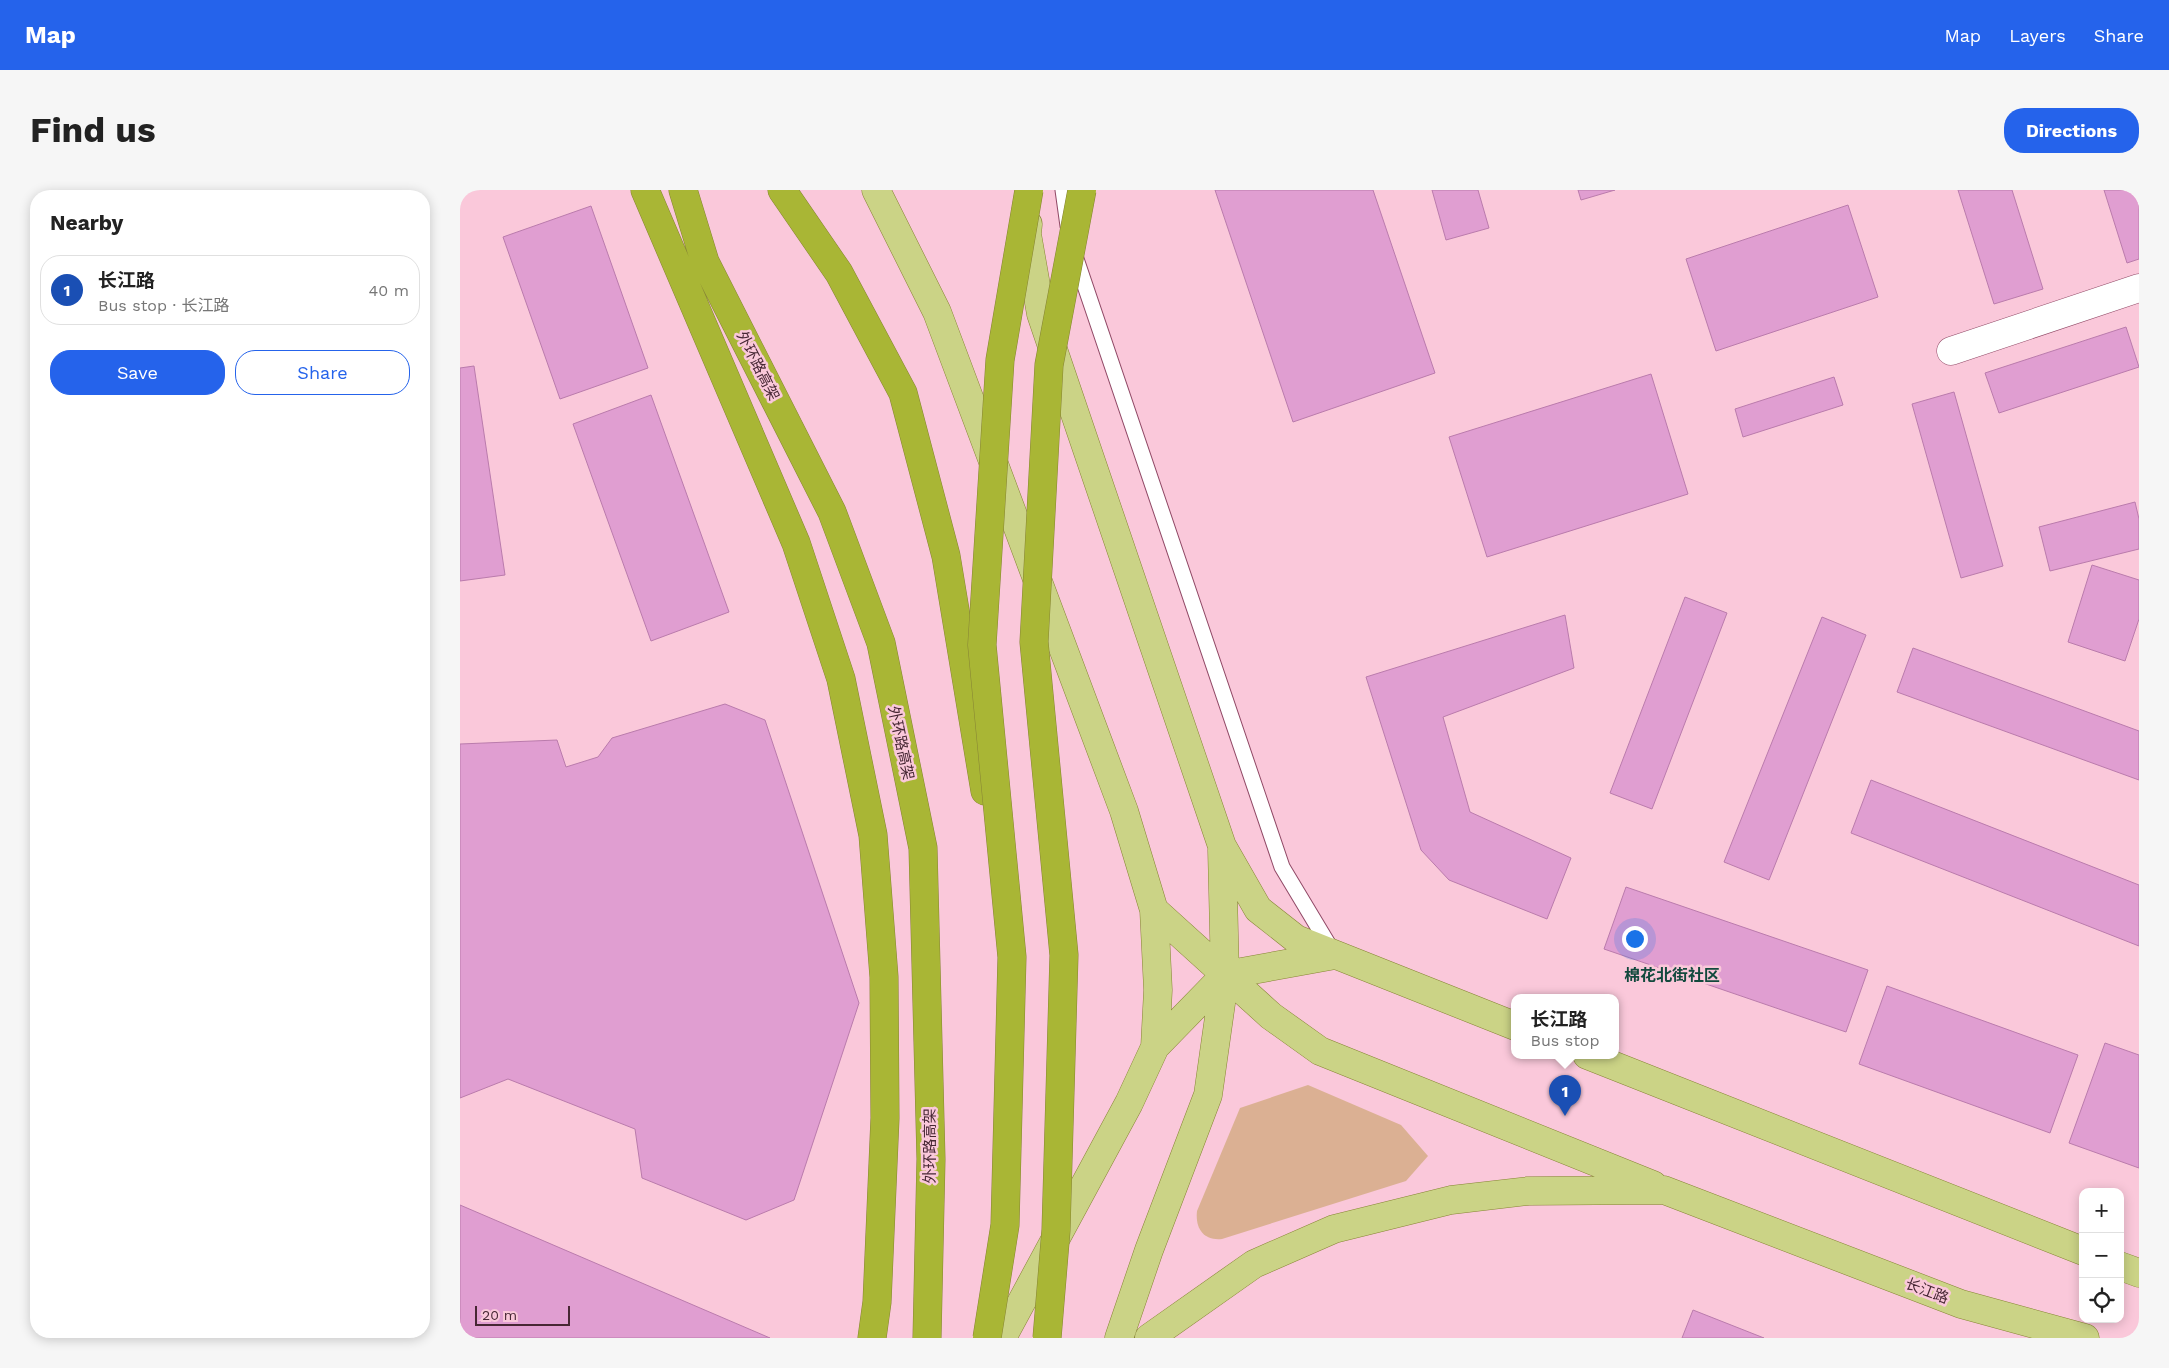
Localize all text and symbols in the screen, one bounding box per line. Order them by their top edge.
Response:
text: Map [25,21,76,49]
text: Map [1944,25,1981,46]
text: Layers [2009,25,2066,46]
text: Share [2094,25,2144,46]
button: Directions [2004,108,2139,153]
text: Find us [30,109,156,151]
text: Nearby [50,210,123,235]
text: 长江路 [98,269,155,292]
text: 1 [64,281,70,300]
text: 40 m [369,281,409,300]
text: Bus stop · 长江路 [98,296,230,315]
street label: 外环路高架 [733,328,783,404]
button: Save [50,350,225,395]
button: Share [235,350,410,395]
street label: 外环路高架 [884,704,918,782]
your location [1622,926,1648,952]
district label: 棉花北街社区 [1624,966,1720,985]
popup [1511,994,1619,1059]
text: 长江路 [1531,1008,1588,1031]
text: Bus stop [1531,1031,1599,1050]
pin: 1 [1549,1075,1581,1116]
street label: 外环路高架 [921,1108,939,1184]
map controls [2079,1188,2124,1323]
button: + [2079,1188,2124,1233]
button: − [2079,1233,2124,1278]
street label: 长江路 [1903,1275,1951,1307]
button: locate [2079,1278,2124,1323]
scale bar [475,1303,570,1326]
text: 20 m [482,1307,517,1323]

